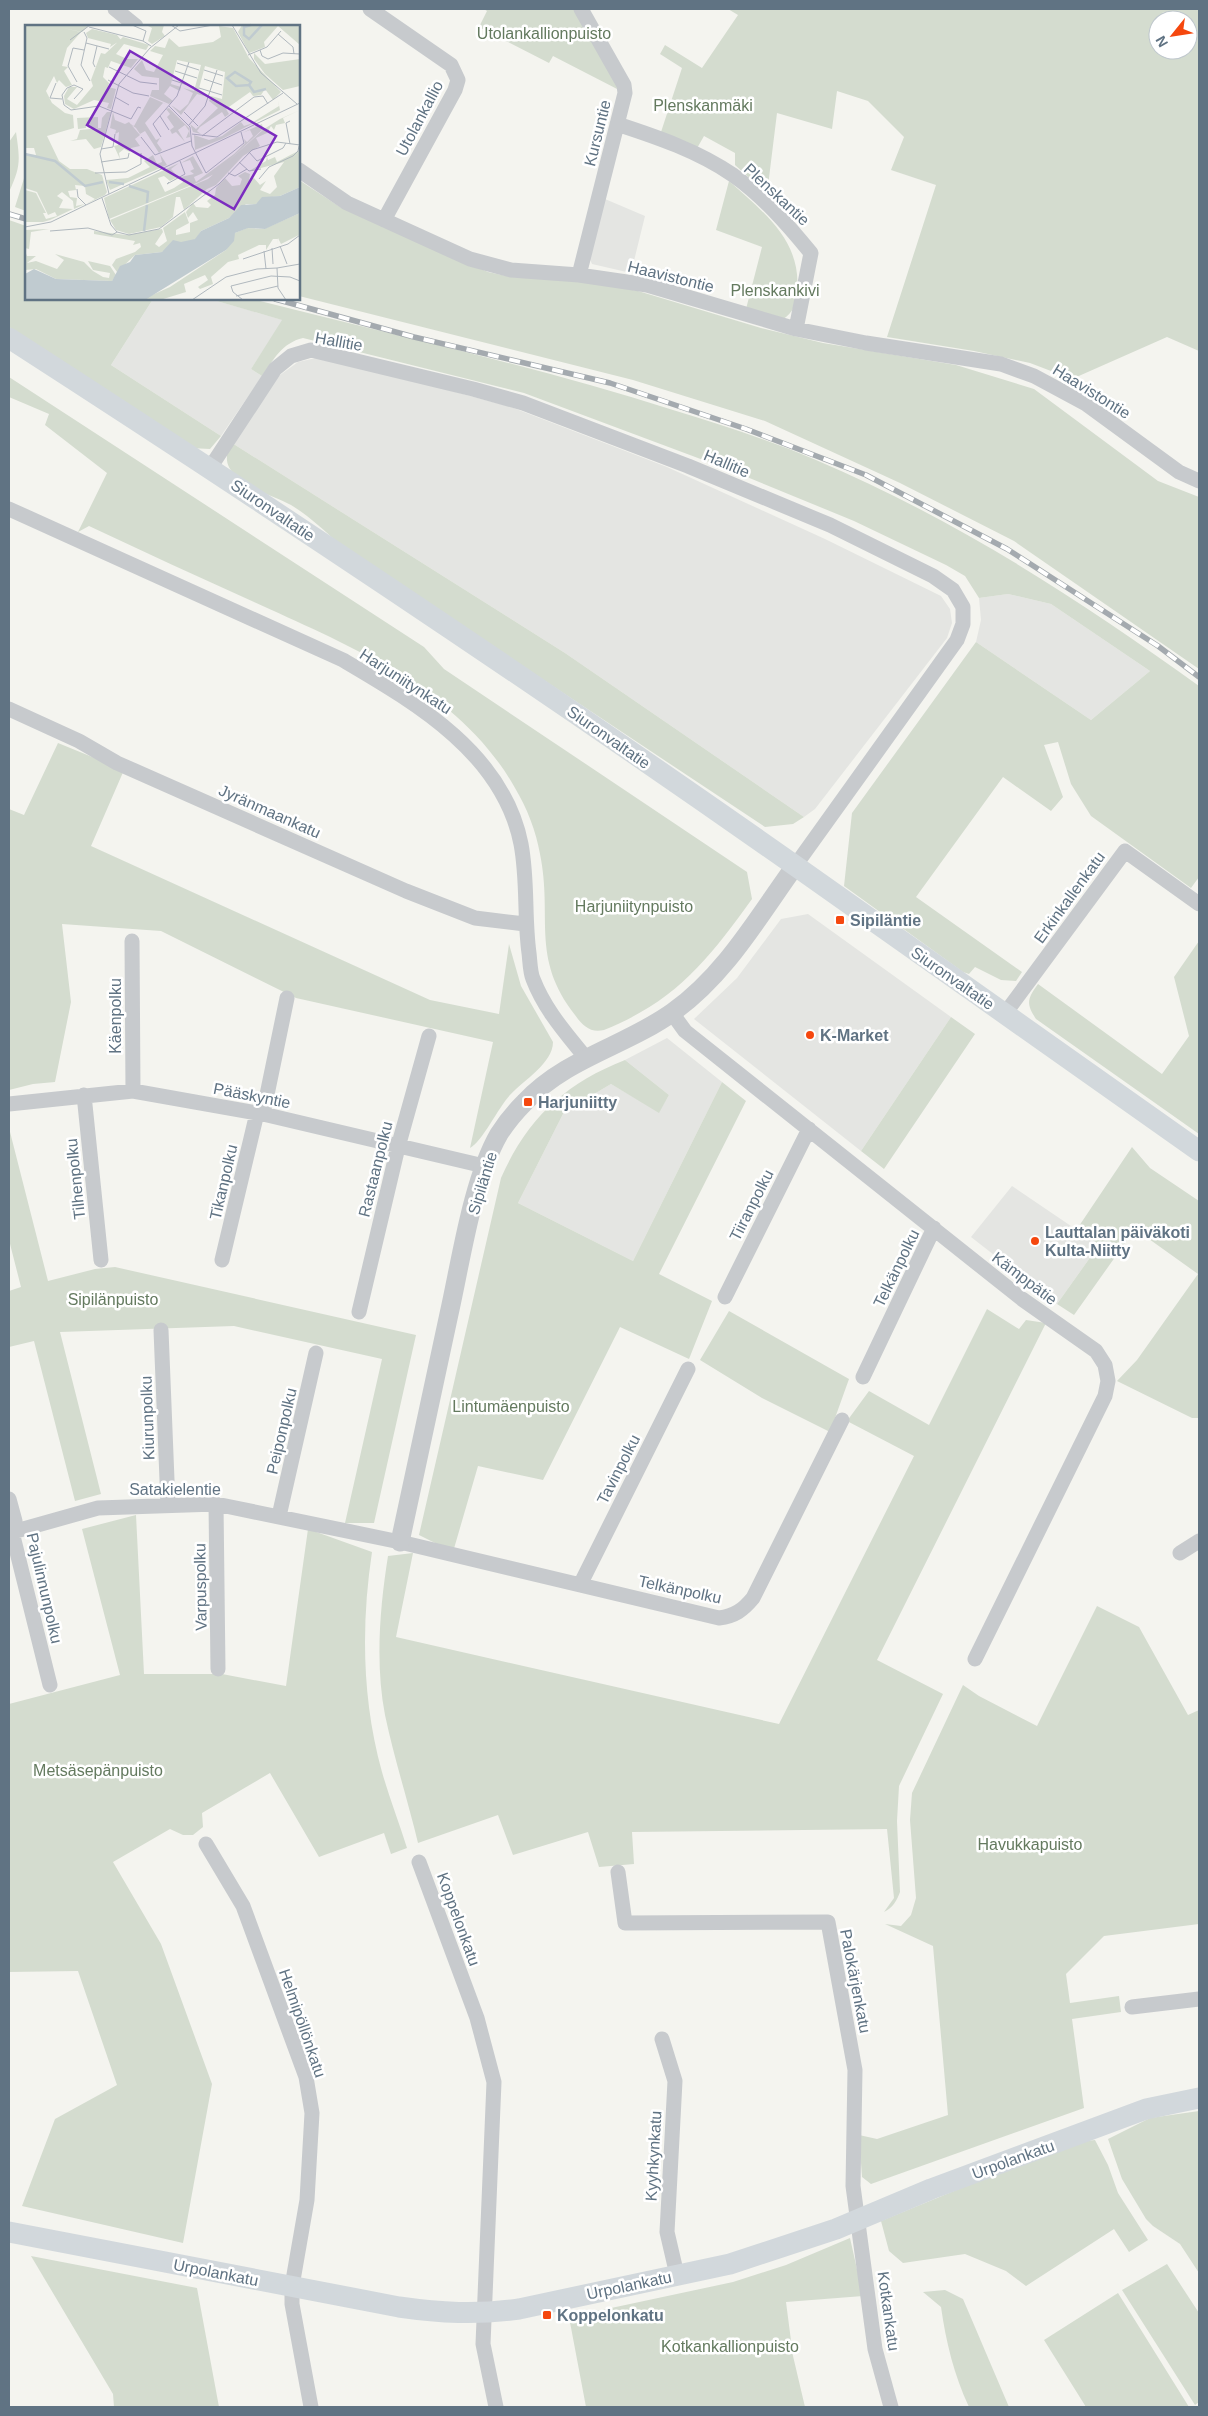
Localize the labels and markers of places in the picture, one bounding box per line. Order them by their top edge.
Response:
place label: Sipiläntie [850,912,921,929]
marker: Sipiläntie [834,914,846,926]
place label: K-Market [820,1027,889,1044]
marker: K-Market [804,1029,816,1041]
place label: Harjuniitty [538,1094,617,1111]
marker: Harjuniitty [522,1096,534,1108]
place label: Lauttalan päiväkoti Kulta-Niitty [1045,1224,1190,1259]
marker: Lauttalan päiväkoti Kulta-Niitty [1029,1235,1041,1247]
place label: Koppelonkatu [557,2307,664,2324]
marker: Koppelonkatu [541,2309,553,2321]

